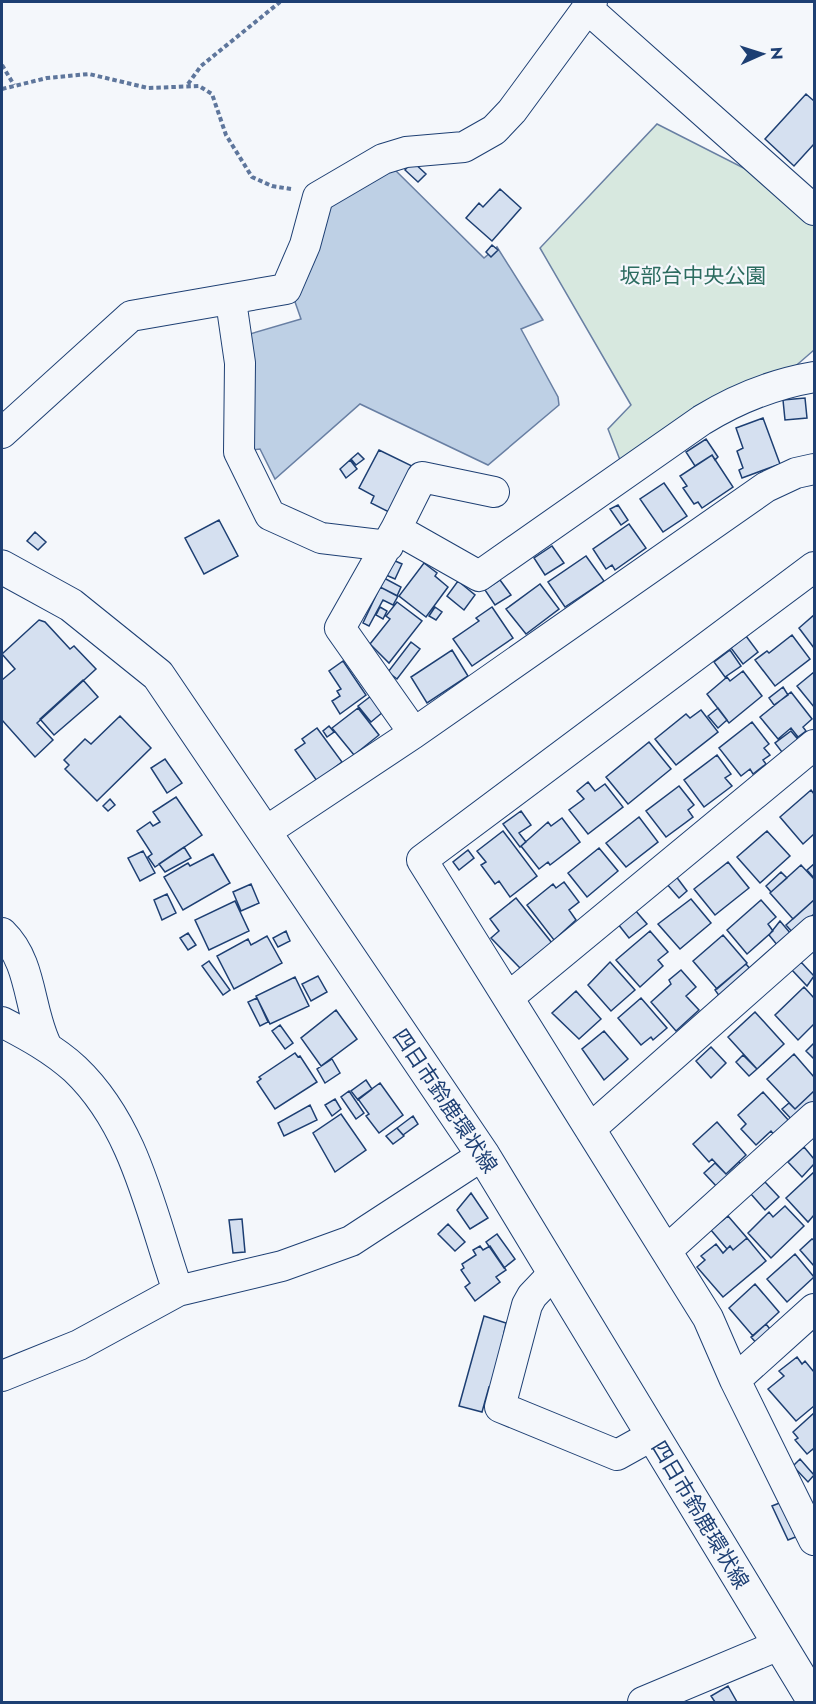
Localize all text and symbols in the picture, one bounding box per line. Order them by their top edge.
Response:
north arrow [732,24,792,84]
text: N [765,46,788,60]
park label: 坂部台中央公園 [620,261,767,291]
street label: 四日市鈴鹿環状線 [386,1023,504,1179]
street label: 四日市鈴鹿環状線 [644,1435,756,1595]

